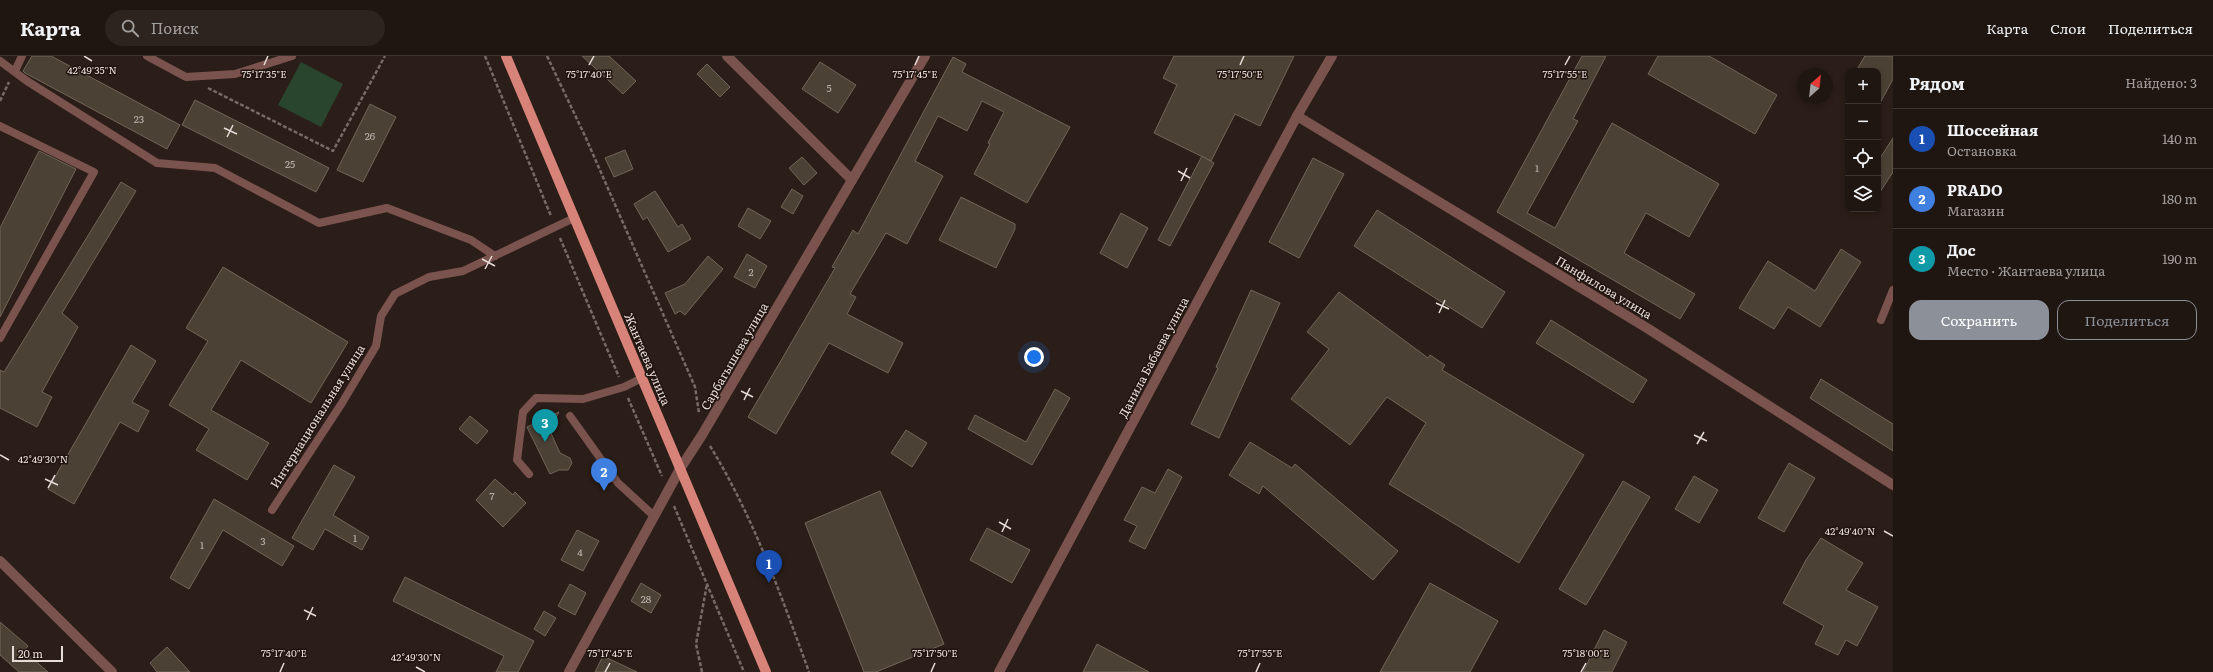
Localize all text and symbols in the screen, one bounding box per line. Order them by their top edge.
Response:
search box [105,10,385,46]
text: Карта [20,14,81,42]
text: Поиск [151,16,199,39]
icon: search [119,17,141,39]
text: Карта [1986,18,2028,38]
text: Слои [2050,18,2086,38]
text: Поделиться [2108,18,2193,38]
text: 42°49'35"N [67,62,117,77]
text: 75°17'35"E [241,66,287,81]
text: 75°17'40"E [566,66,612,81]
text: 75°17'45"E [892,66,938,81]
text: 75°17'50"E [1217,66,1263,81]
text: 75°17'55"E [1543,66,1587,81]
north arrow [1797,68,1833,104]
map controls [1845,68,1881,212]
button: + [1845,68,1881,104]
text: Рядом [1909,70,1965,95]
text: Найдено: 3 [2125,73,2197,92]
house number: 5 [826,80,832,95]
button: − [1845,104,1881,140]
house number: 23 [134,111,144,126]
text: Шоссейная [1947,118,2038,141]
house number: 26 [365,128,376,143]
text: 1 [1919,129,1925,148]
text: 140 m [2162,129,2197,148]
button: locate [1845,140,1881,176]
text: Остановка [1947,141,2017,160]
house number: 25 [285,156,295,171]
house number: 1 [1535,160,1539,175]
button: layers [1845,176,1881,212]
text: PRADO [1947,178,2003,201]
text: 2 [1919,189,1925,208]
text: 180 m [2162,189,2197,208]
text: Магазин [1947,201,2005,220]
text: Дос [1947,238,1976,261]
text: 3 [1918,249,1926,268]
text: 190 m [2162,249,2197,268]
street label: Панфилова улица [1552,251,1656,323]
text: Место · Жантаева улица [1947,261,2105,280]
house number: 2 [748,264,754,279]
street label: Данила Бабаева улица [1114,293,1193,421]
street label: Сарбагышева улица [696,298,772,413]
button: Сохранить [1909,300,2049,340]
button: Поделиться [2057,300,2197,340]
street label: Жантаева улица [620,310,676,409]
street label: Интернациональная улица [265,340,369,491]
your location [1024,347,1044,367]
pin: 3 [532,409,558,442]
text: 42°49'30"N [18,451,68,466]
pin: 2 [591,458,617,491]
house number: 7 [489,488,495,503]
text: 42°49'40"N [1825,523,1875,538]
house number: 1 [353,530,357,545]
house number: 3 [260,533,266,548]
house number: 1 [200,537,204,552]
house number: 4 [577,544,583,559]
pin: 1 [756,550,782,583]
house number: 28 [641,591,652,606]
scale bar [12,644,63,663]
text: 20 m [18,645,43,661]
text: 75°17'40"E [261,645,307,660]
text: 75°17'45"E [587,645,633,660]
text: 75°17'50"E [912,645,958,660]
text: 75°17'55"E [1238,645,1282,660]
text: 75°18'00"E [1563,645,1609,660]
text: 42°49'30"N [391,649,441,664]

